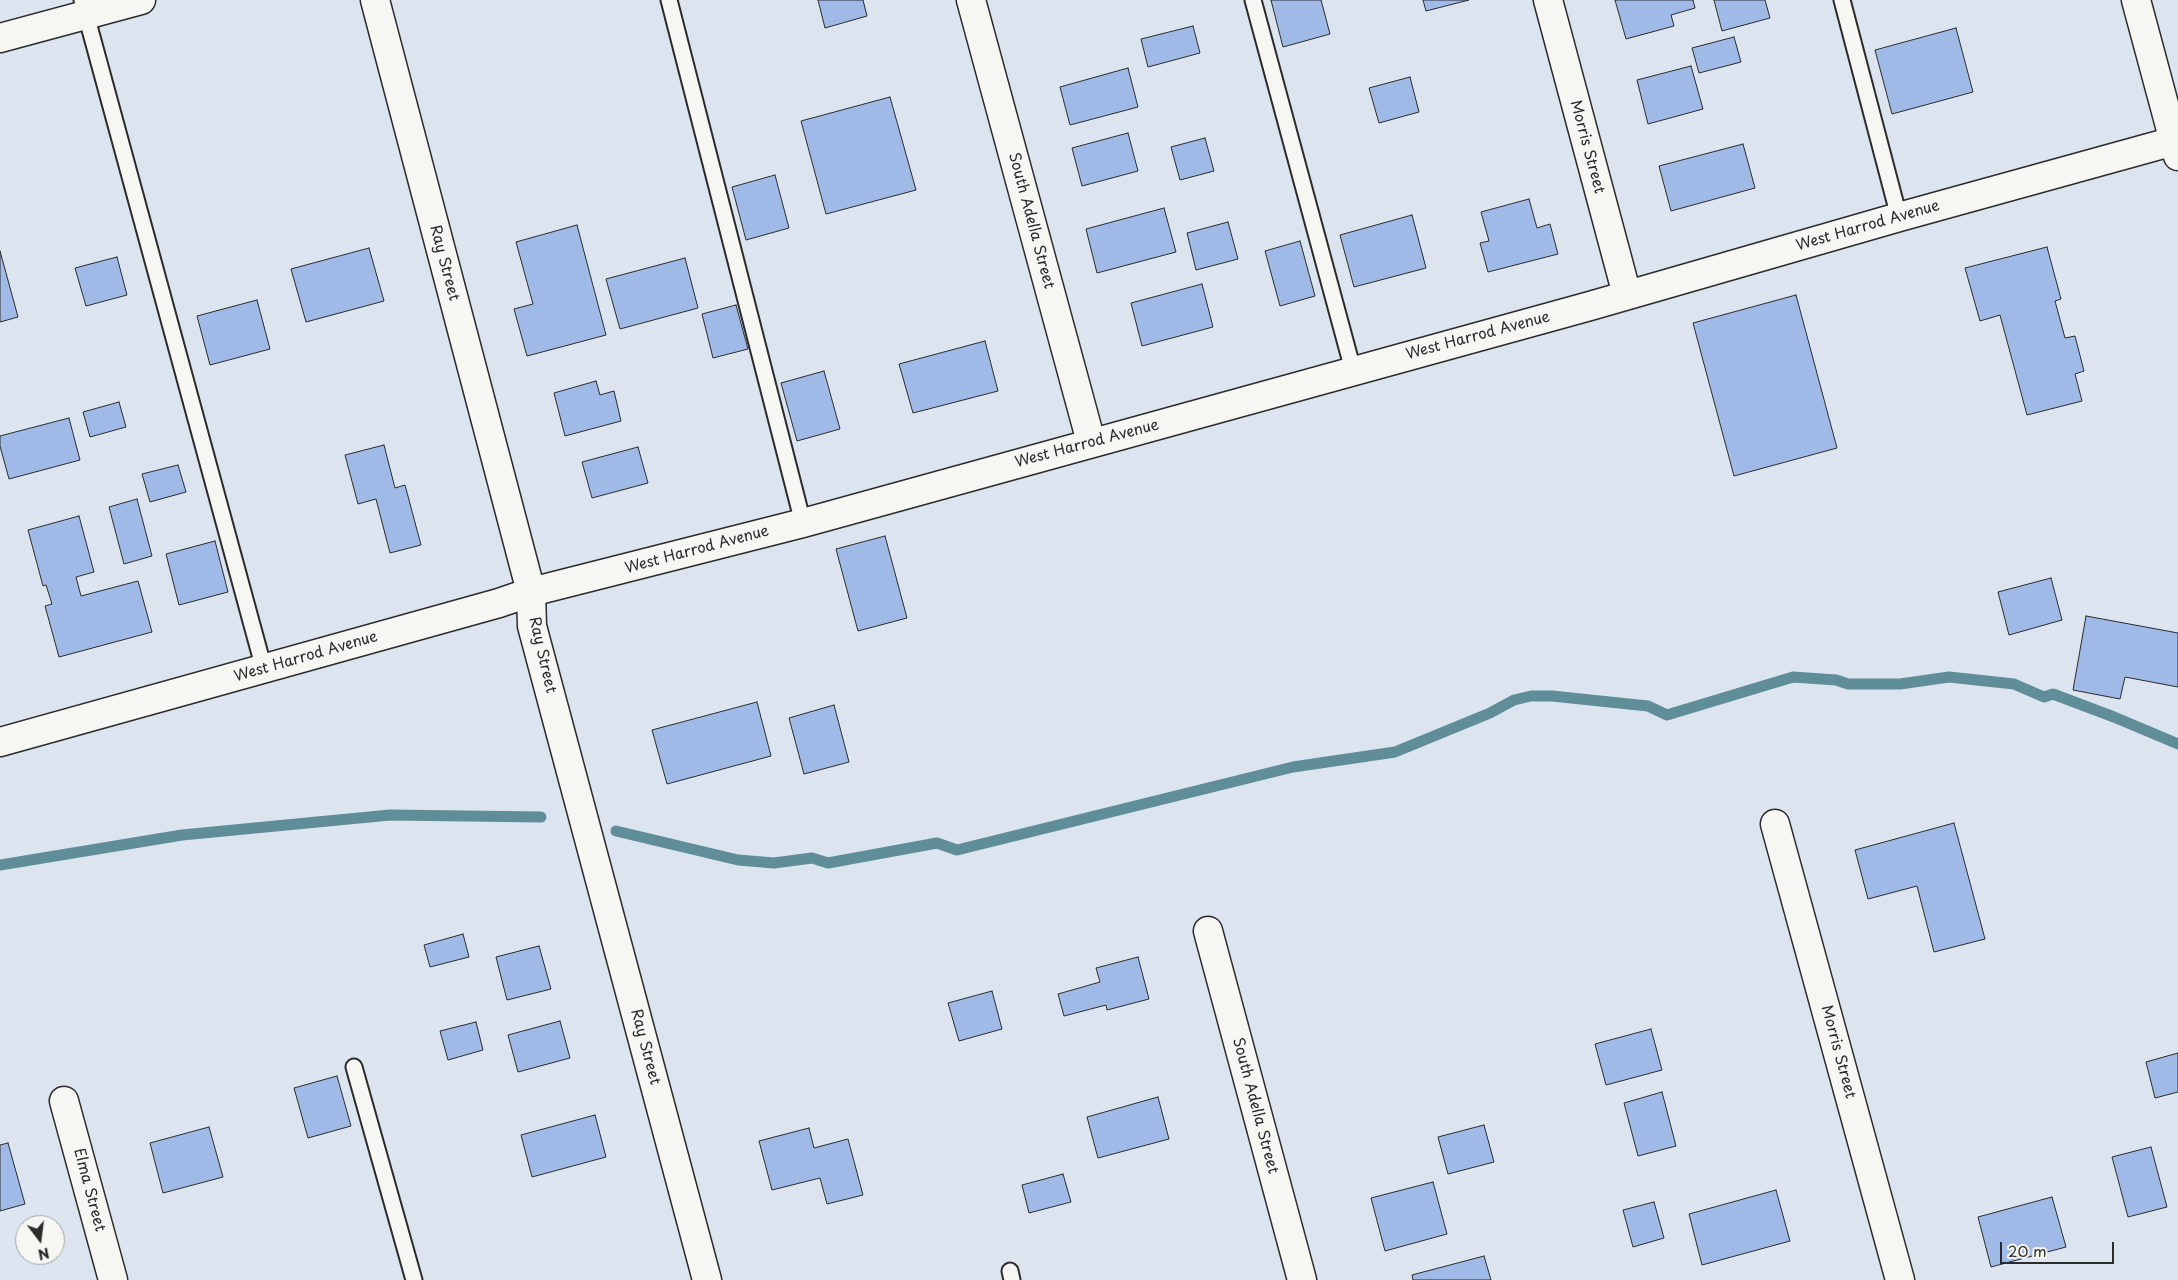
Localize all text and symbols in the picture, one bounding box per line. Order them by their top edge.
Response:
street label: Morris Street [1566,98,1608,196]
street label: South Adella Street [1004,151,1058,291]
street label: West Harrod Avenue [1794,197,1942,255]
street label: Ray Street [425,223,463,303]
street label: West Harrod Avenue [1404,308,1552,364]
street label: West Harrod Avenue [1013,416,1161,472]
street label: West Harrod Avenue [623,522,771,578]
street label: Ray Street [524,615,560,695]
street label: West Harrod Avenue [232,628,380,686]
street label: Morris Street [1817,1003,1859,1101]
street label: Ray Street [626,1007,664,1087]
street label: South Adella Street [1228,1036,1282,1176]
street label: Elma Street [69,1146,109,1234]
north arrow [15,1215,65,1265]
scale bar [2003,1232,2117,1264]
text: 20 m [2008,1239,2047,1262]
text: N [36,1242,52,1266]

